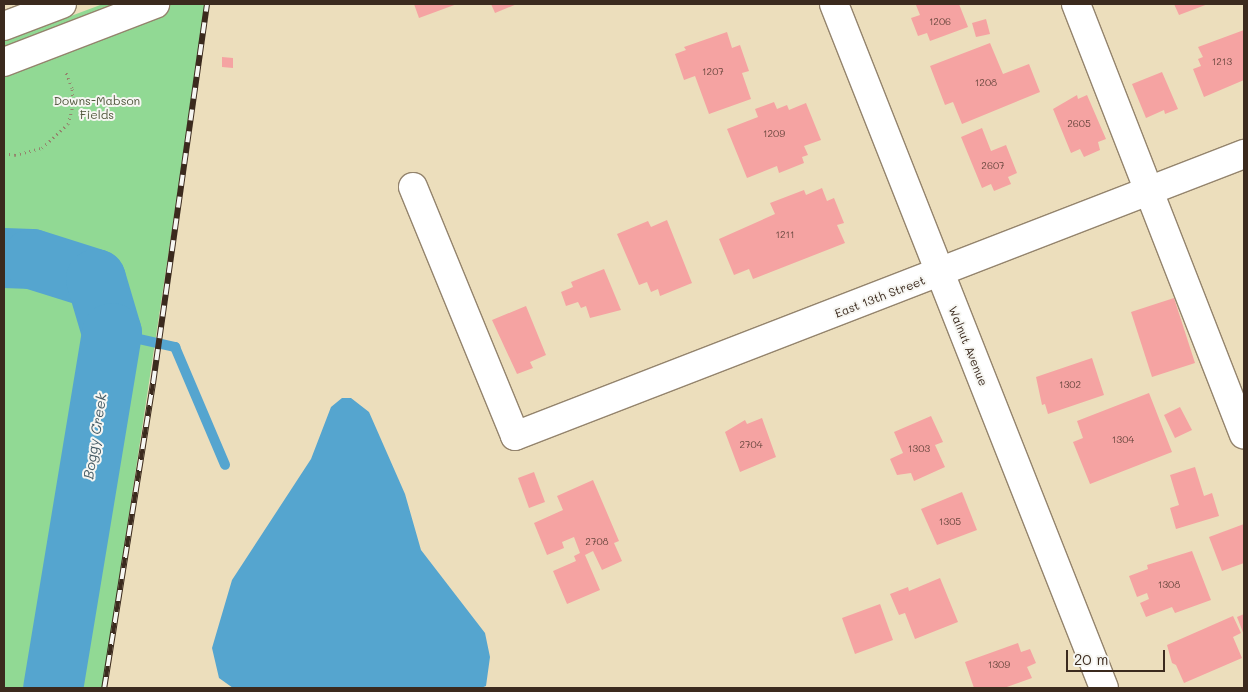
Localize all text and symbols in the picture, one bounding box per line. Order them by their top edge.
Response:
house number: 1206 [929,16,951,28]
house number: 1213 [1212,56,1232,68]
house number: 1207 [702,66,724,78]
house number: 1208 [975,77,997,89]
park label: Downs-Mabson Fields [54,94,140,122]
house number: 2605 [1067,118,1091,130]
house number: 1209 [763,128,785,140]
house number: 2607 [981,160,1005,172]
house number: 1211 [776,229,794,241]
street label: East 13th Street [833,273,927,321]
street label: Walnut Avenue [945,304,991,388]
house number: 1302 [1059,379,1081,391]
water label: Boggy Creek [80,392,110,480]
house number: 1304 [1112,434,1134,446]
house number: 2704 [739,439,763,451]
house number: 1303 [908,443,930,455]
house number: 1305 [939,516,961,528]
house number: 2708 [585,536,609,548]
house number: 1308 [1158,579,1180,591]
scale bar [1068,640,1167,672]
text: 20 m [1074,649,1108,669]
house number: 1309 [988,659,1010,671]

